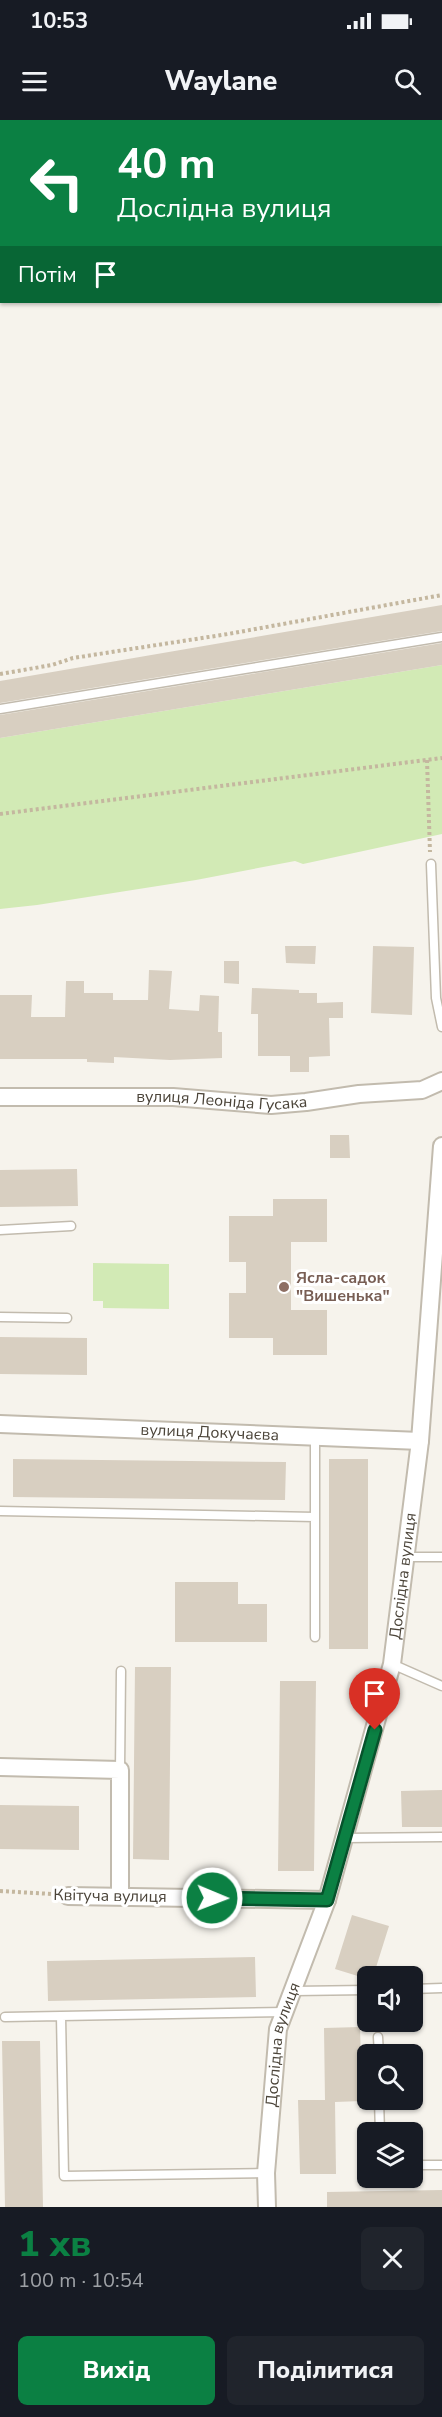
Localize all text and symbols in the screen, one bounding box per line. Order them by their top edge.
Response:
text: 10:53 [30,6,88,36]
text: Waylane [165,63,277,100]
icon: menu [18,65,51,98]
icon: search [391,65,424,98]
text: 40 m [117,136,216,193]
icon: left [18,144,96,222]
text: Дослідна вулиця [117,190,332,227]
icon: arrive [89,258,122,291]
text: Потім [18,260,77,290]
street label: вулиця Леоніда Гусака [136,1086,308,1116]
place label: Ясла-садок "Вишенька" [296,1267,390,1307]
marker: Ясла-садок "Вишенька" [277,1280,291,1294]
street label: вулиця Докучаєва [140,1419,280,1446]
street label: Дослідна вулиця [384,1512,422,1640]
pin [349,1668,400,1730]
icon: arrive [358,1677,391,1710]
position arrow [180,1866,244,1930]
street label: Квітуча вулиця [53,1884,167,1908]
map controls [357,1966,423,2188]
button: sound [357,1966,423,2032]
street label: Дослідна вулиця [261,1979,306,2108]
button: search [357,2044,423,2110]
button: layers [357,2122,423,2188]
text: 1 хв [18,2220,91,2269]
button: close [361,2227,424,2290]
text: 100 m · 10:54 [18,2267,144,2294]
button: Вихід [18,2336,215,2405]
button: Поділитися [227,2336,424,2405]

